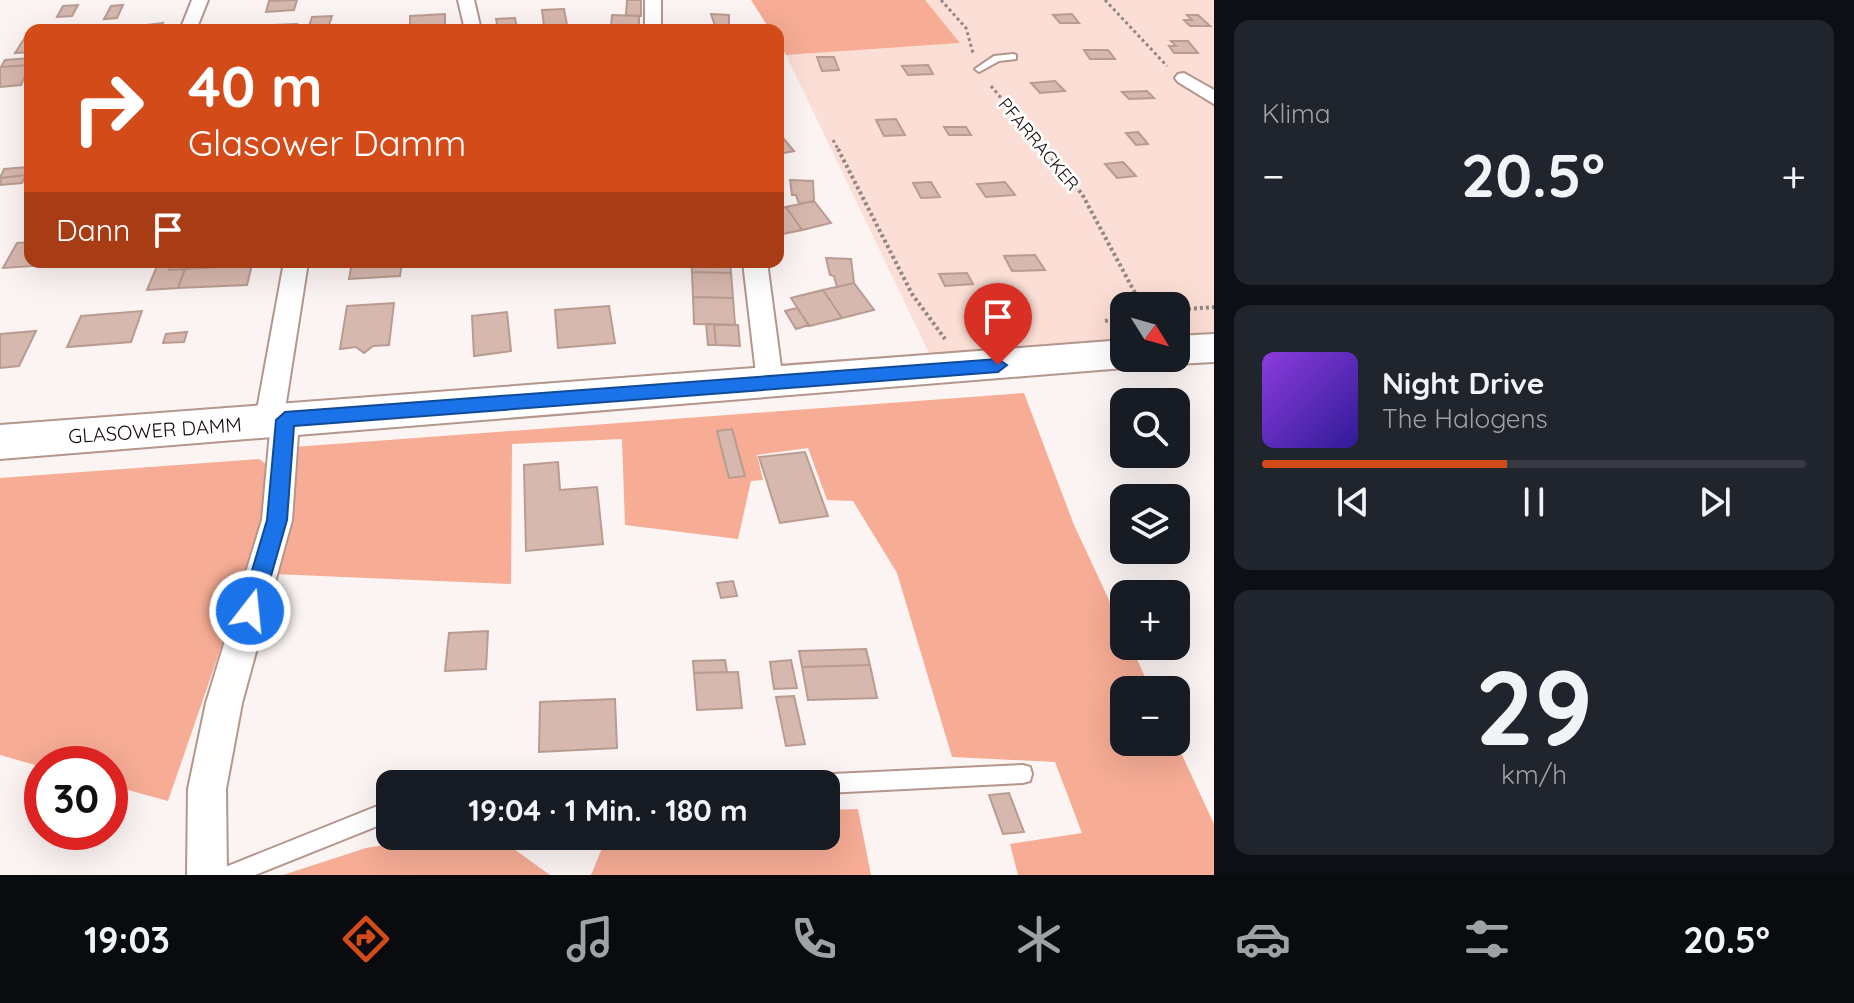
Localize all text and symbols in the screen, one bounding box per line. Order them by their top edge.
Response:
text: 40 m [188,51,323,121]
icon: right [56,56,160,160]
street label: PFARRACKER [994,93,1084,195]
text: Klima [1262,97,1331,130]
text: Glasower Damm [188,120,466,165]
text: 20.5° [1461,137,1605,212]
text: − [1262,148,1285,203]
text: + [1781,148,1806,203]
icon: arrive [146,208,190,252]
text: Dann [56,211,130,249]
pin [964,283,1032,365]
north arrow [1110,292,1190,372]
map controls [1110,292,1190,756]
icon: arrive [976,295,1020,339]
text: Night Drive [1382,364,1544,402]
button: search [1110,388,1190,468]
text: The Halogens [1382,402,1548,435]
street label: GLASOWER DAMM [67,411,243,449]
icon: previous [1331,480,1375,524]
icon: pause [1512,480,1556,524]
icon: next [1693,480,1737,524]
button: layers [1110,484,1190,564]
position arrow [208,569,292,653]
button: + [1110,580,1190,660]
text: 29 [1475,641,1593,771]
button: − [1110,676,1190,756]
speed limit sign: 30 [24,746,128,850]
text: km/h [1501,758,1567,791]
text: 19:04 · 1 Min. · 180 m [468,791,748,829]
icon: directions [338,911,394,967]
icon: music [562,911,618,967]
icon: phone [786,911,842,967]
icon: climate [1011,911,1067,967]
icon: car [1235,911,1291,967]
icon: filters [1459,911,1515,967]
text: 19:03 [84,917,170,962]
text: 20.5° [1683,917,1770,962]

